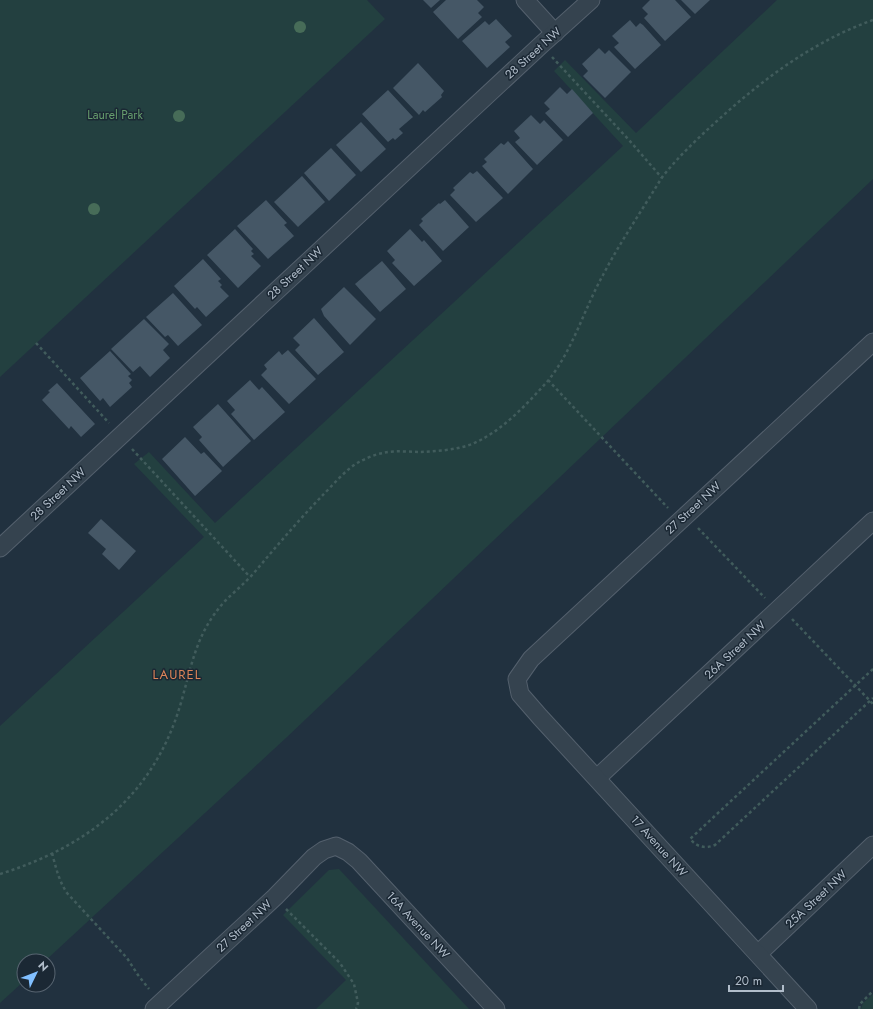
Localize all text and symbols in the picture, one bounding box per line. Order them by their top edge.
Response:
street label: 28 Street NW [501,23,565,83]
park label: Laurel Park [87,106,143,124]
street label: 28 Street NW [263,242,327,304]
street label: 28 Street NW [26,463,90,525]
street label: 27 Street NW [661,477,725,539]
street label: 26A Street NW [700,617,770,683]
district label: LAUREL [152,665,202,684]
street label: 17 Avenue NW [626,811,692,881]
street label: 25A Street NW [781,866,851,932]
street label: 16A Avenue NW [382,887,454,963]
street label: 27 Street NW [212,895,276,957]
north arrow [16,953,56,993]
text: N [34,958,52,975]
scale bar [729,967,783,993]
text: 20 m [735,972,762,990]

